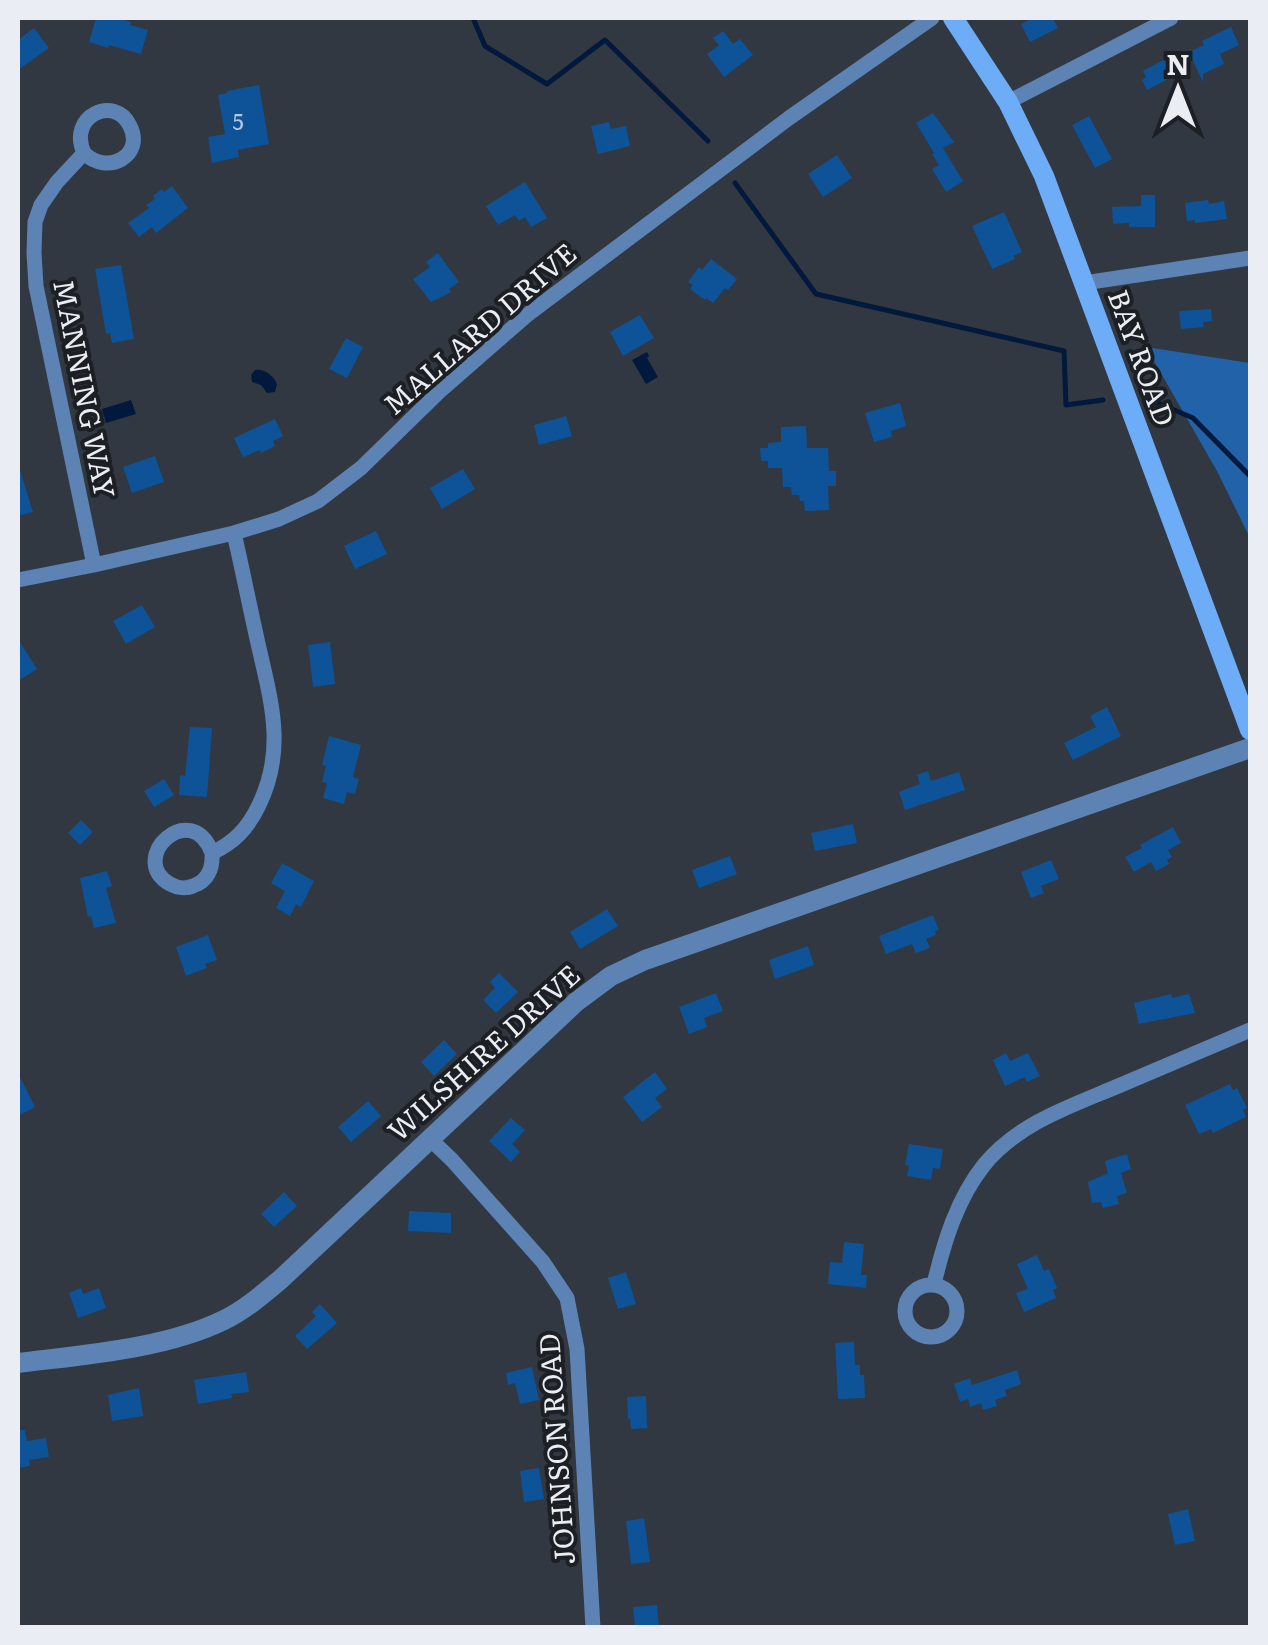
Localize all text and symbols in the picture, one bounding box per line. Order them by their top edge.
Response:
north arrow [1128,40,1228,140]
text: N [1166,42,1190,84]
house number: 5 [232,104,244,137]
street label: MALLARD DRIVE [373,232,585,423]
street label: MANNING WAY [44,276,128,501]
street label: BAY ROAD [1099,283,1187,431]
street label: WILSHIRE DRIVE [377,953,588,1150]
street label: JOHNSON ROAD [526,1332,584,1566]

